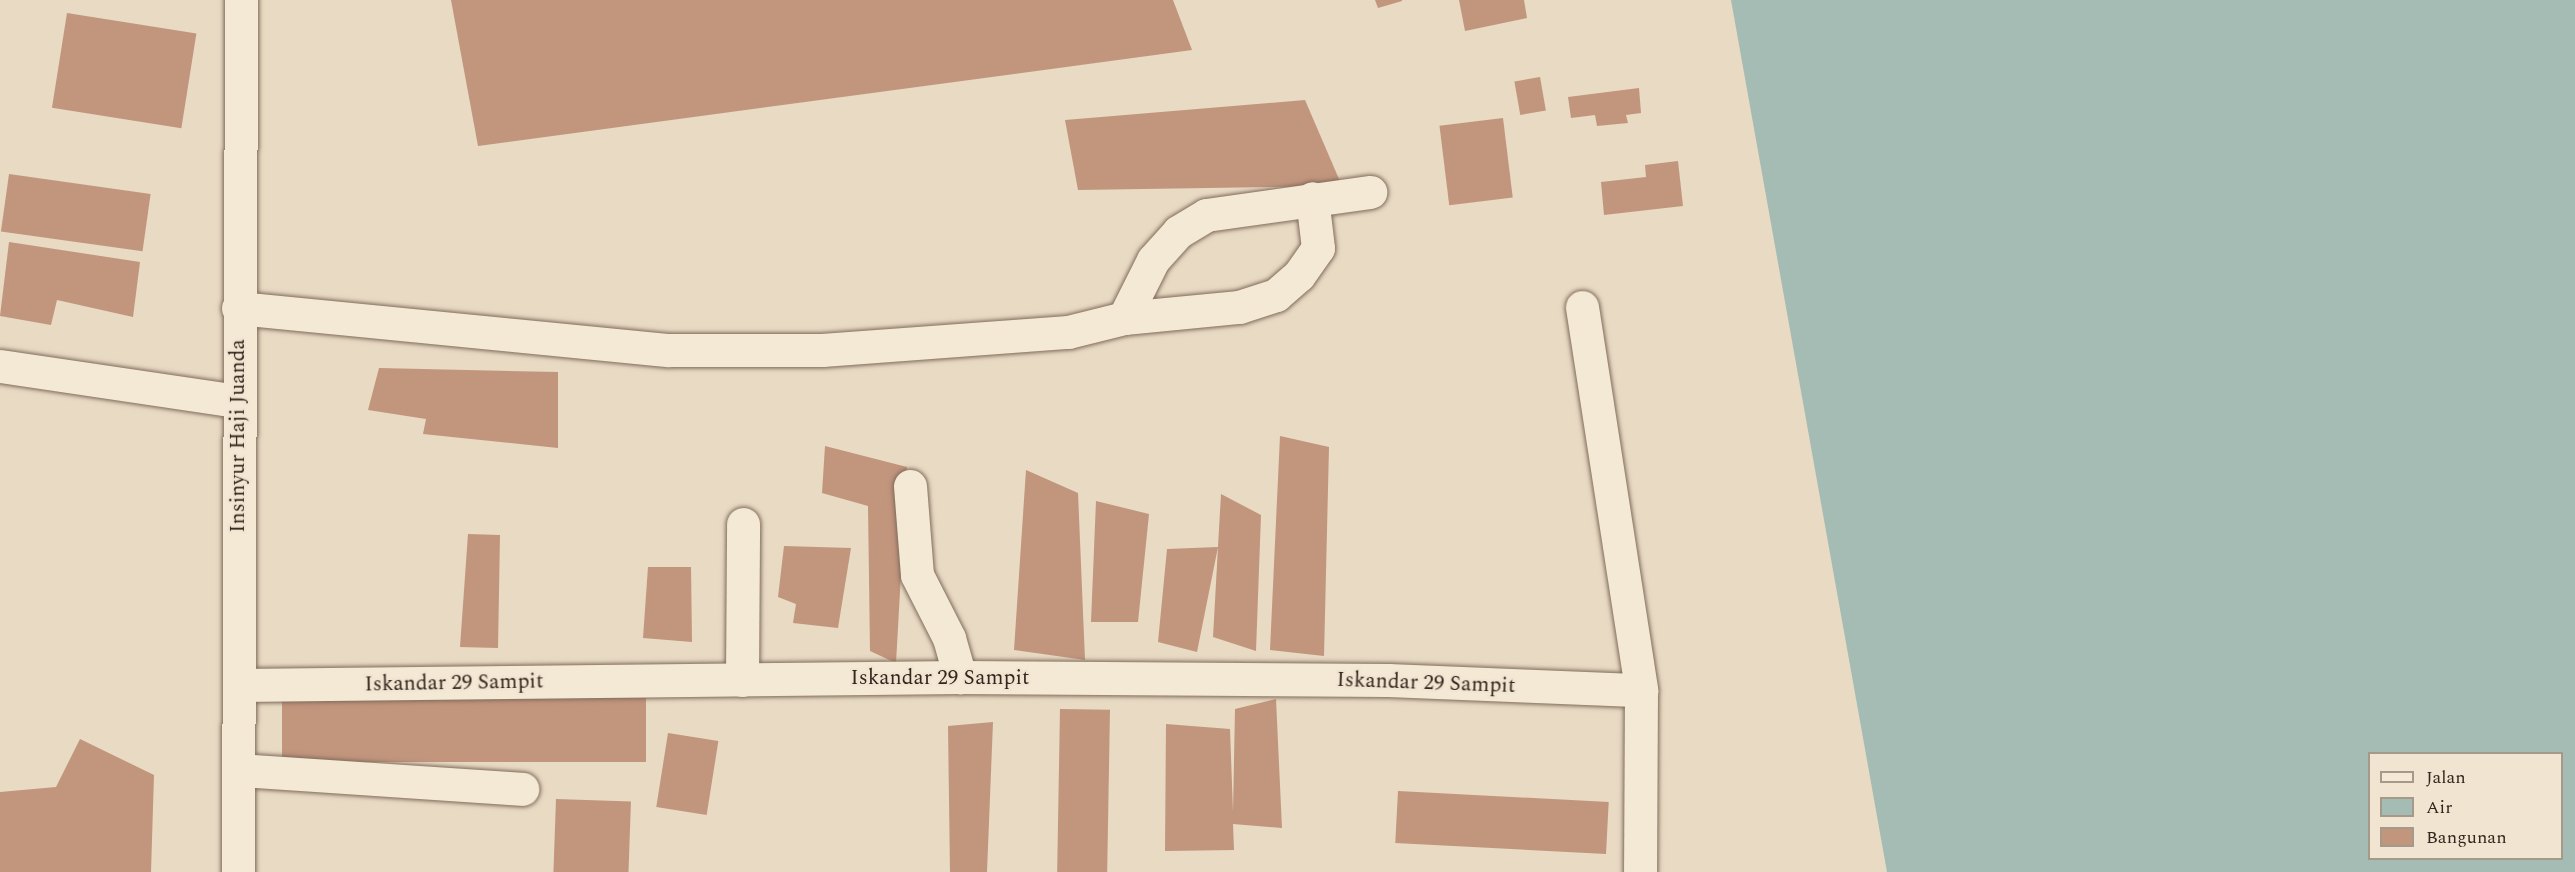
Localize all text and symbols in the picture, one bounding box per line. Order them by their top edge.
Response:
street label: Insinyur Haji Juanda [225,339,251,533]
street label: Iskandar 29 Sampit [851,665,1029,691]
street label: Iskandar 29 Sampit [1336,667,1516,699]
street label: Iskandar 29 Sampit [364,669,544,697]
legend [2368,752,2563,860]
text: Jalan [2426,764,2466,791]
text: Air [2426,794,2452,821]
text: Bangunan [2426,824,2507,851]

